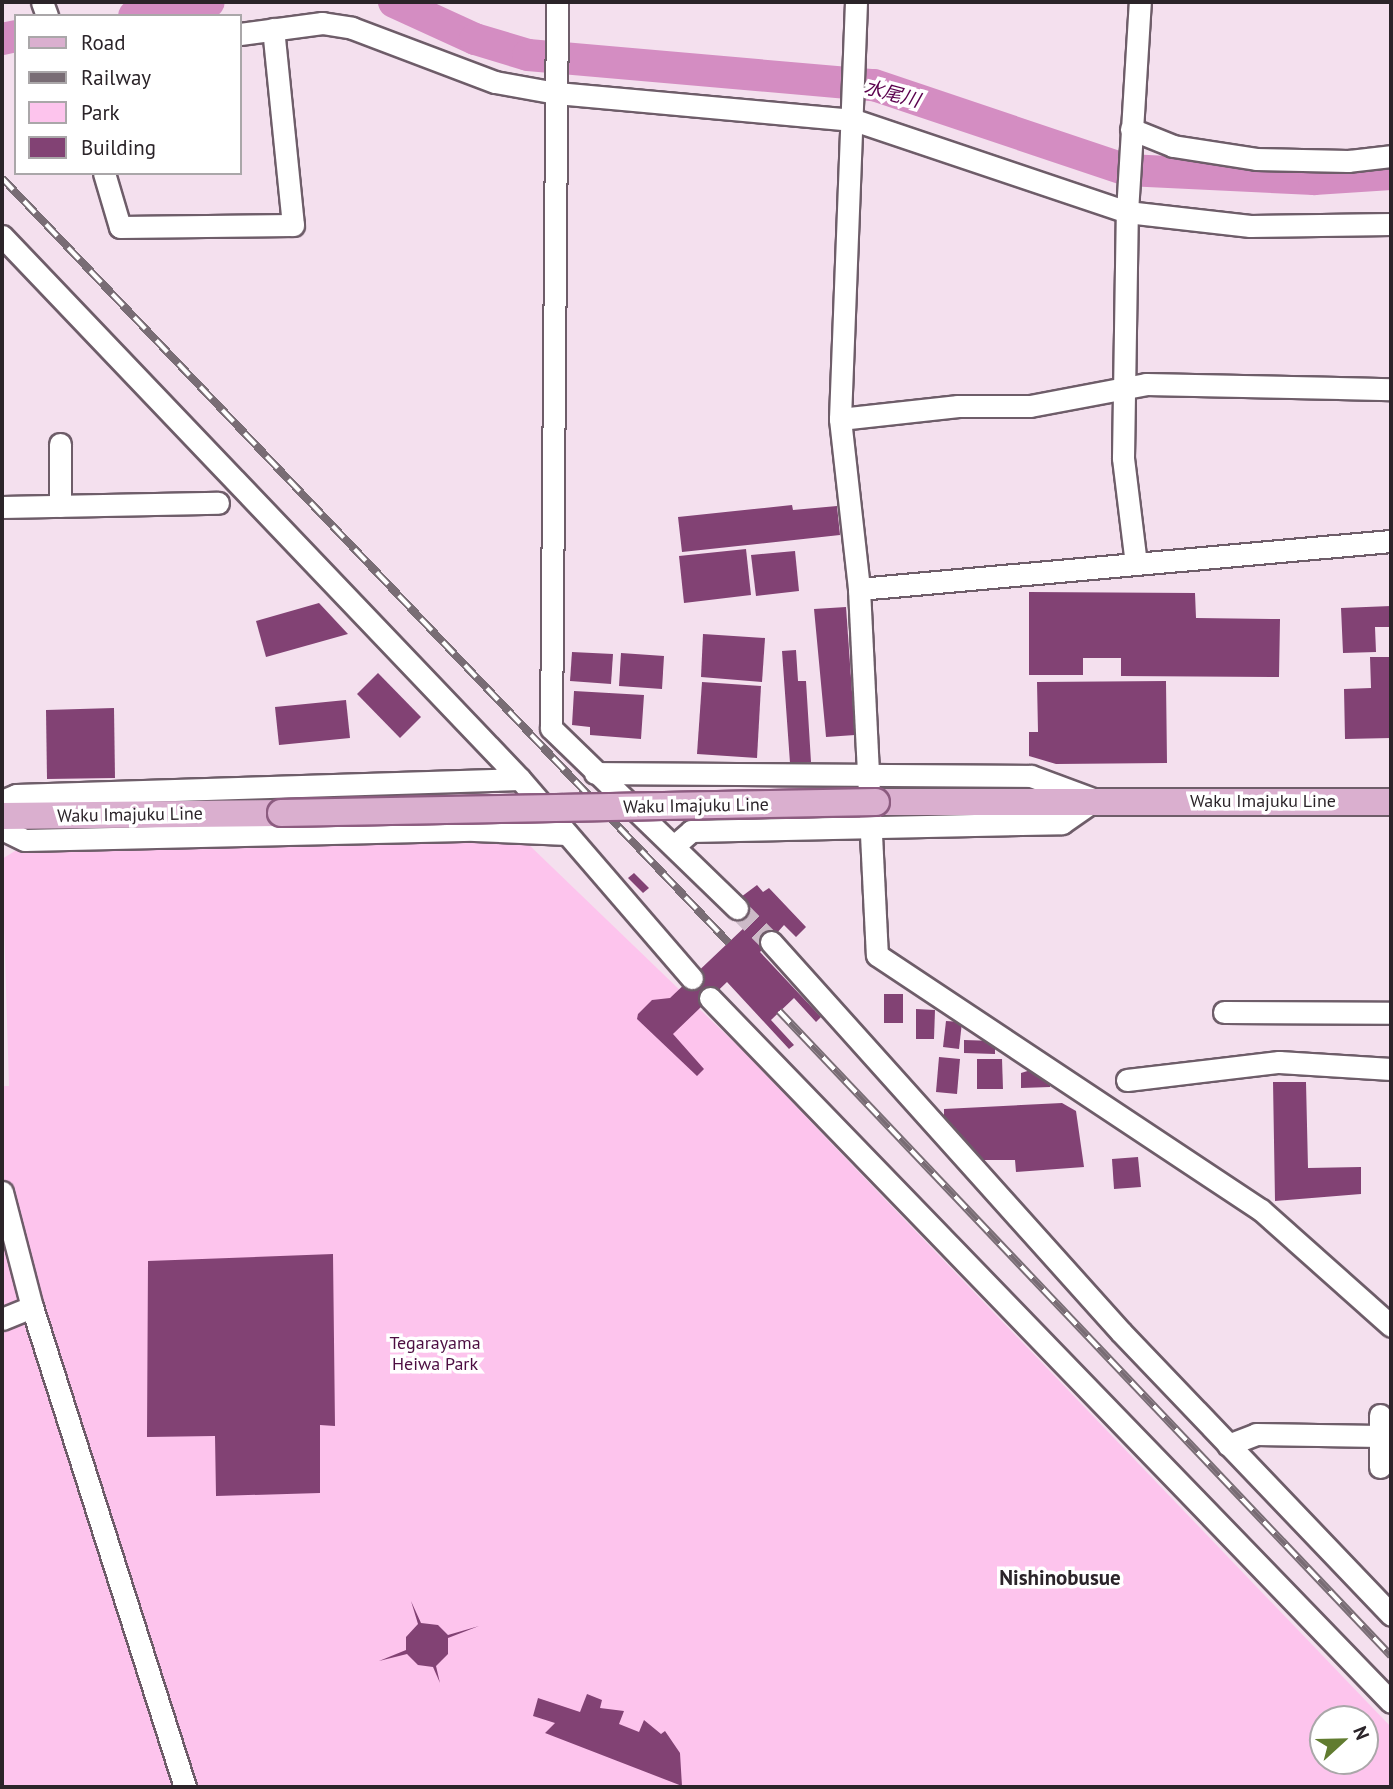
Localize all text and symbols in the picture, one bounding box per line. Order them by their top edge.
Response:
legend [14,14,242,175]
text: Road [81,29,125,56]
text: Railway [81,64,151,91]
water label: 水尾川 [862,76,922,112]
text: Park [81,99,120,126]
text: Building [81,134,156,161]
street label: Waku Imajuku Line [1190,790,1336,812]
street label: Waku Imajuku Line [623,794,769,818]
street label: Waku Imajuku Line [57,803,203,827]
park label: Tegarayama Heiwa Park [389,1333,481,1376]
district label: Nishinobusue [999,1565,1121,1591]
north arrow [1309,1705,1379,1775]
text: N [1348,1723,1375,1743]

